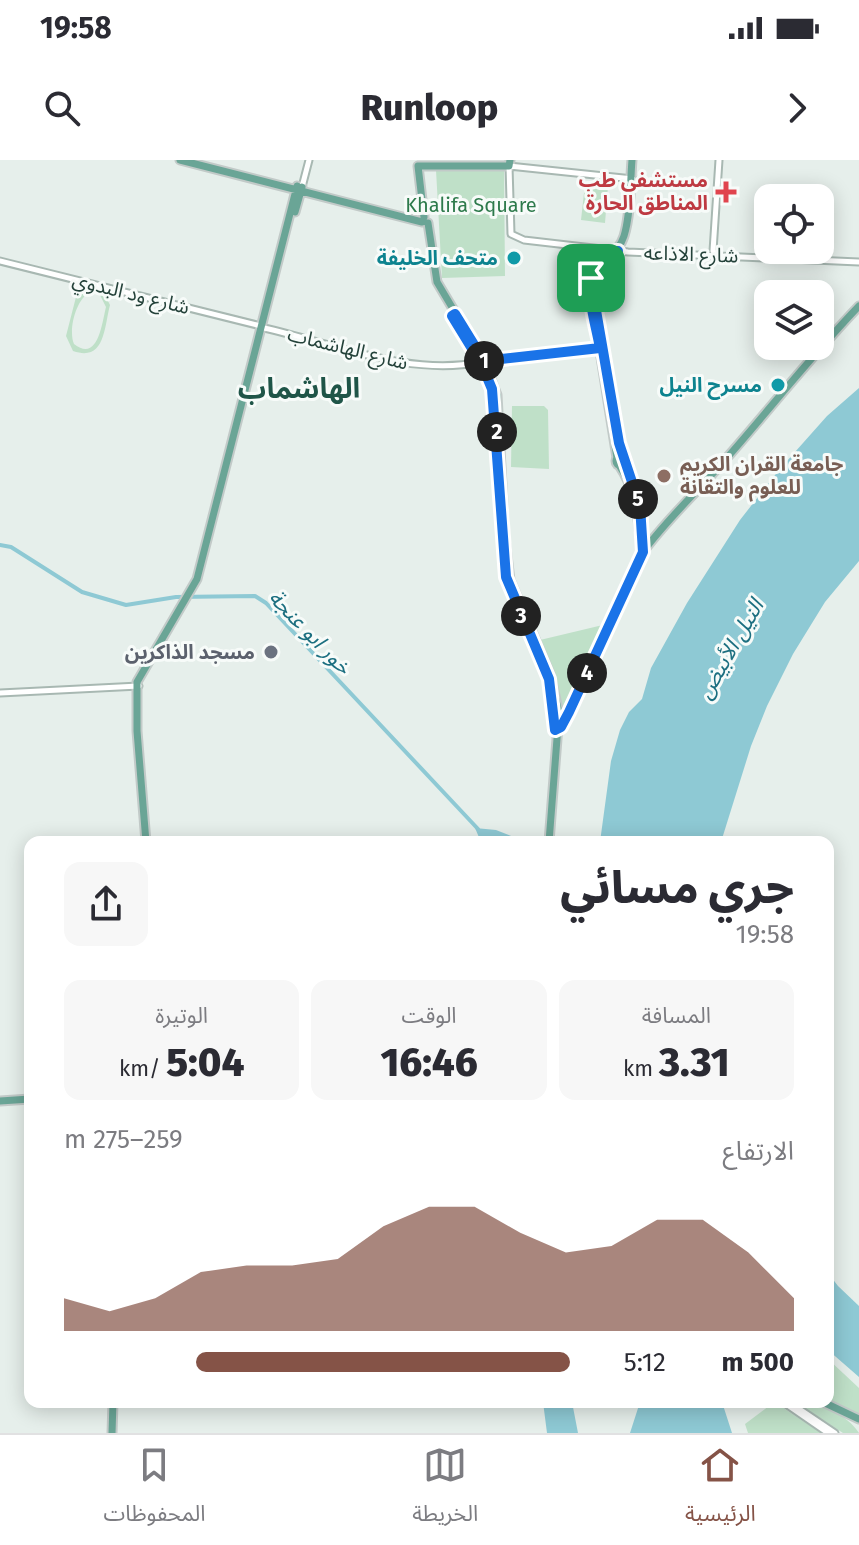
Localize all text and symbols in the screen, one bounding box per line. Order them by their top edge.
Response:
text: 19:58 [40,10,112,46]
icon: search [40,86,84,130]
text: Runloop [361,86,498,130]
icon: forward [775,86,819,130]
place label: مستشفى طب المناطق الحارة [579,168,708,215]
marker: مستشفى طب المناطق الحارة [715,181,737,203]
map controls [754,184,834,360]
button: locate [754,184,834,264]
park label: Khalifa Square [405,193,537,217]
street label: شارع الاذاعه [643,240,739,271]
pin [557,244,625,312]
place label: متحف الخليفة [377,246,498,270]
marker: متحف الخليفة [505,249,523,267]
icon: arrive [569,256,613,300]
street label: شارع ود البدوي [69,267,192,323]
button: layers [754,280,834,360]
street label: شارع الهاشماب [285,321,411,377]
pin: 1 [464,341,504,381]
text: 1 [479,347,489,374]
district label: الهاشماب [238,372,360,405]
place label: مسرح النيل [659,373,762,400]
marker: مسرح النيل [769,376,787,394]
pin: 2 [477,412,517,452]
text: 2 [491,418,503,445]
place label: جامعة القران الكريم للعلوم والتقانة [680,452,844,502]
marker: جامعة القران الكريم للعلوم والتقانة [655,467,673,485]
pin: 5 [618,479,658,519]
text: 5 [632,485,644,512]
water label: خور ابو عنجة [263,584,358,681]
water label: النيل الأبيض [691,592,771,704]
pin: 3 [501,596,541,636]
text: 3 [515,602,527,629]
place label: مسجد الذاكرين [125,640,255,664]
marker: مسجد الذاكرين [262,643,280,661]
pin: 4 [567,653,607,693]
text: 4 [581,659,593,686]
button: share [64,862,148,946]
text: جري مسائي [560,862,794,915]
text: 19:58 [735,919,794,950]
text: الوتيرة [155,1002,208,1029]
text: الوقت [401,1002,457,1029]
text: المسافة [642,1002,711,1029]
text: 5:04 [166,1039,244,1087]
text: 16:46 [380,1039,478,1087]
text: 3.31 [659,1039,730,1087]
text: /km [119,1055,166,1082]
text: km [623,1055,659,1082]
text: 259–275 m [64,1124,183,1155]
text: الارتفاع [723,1136,794,1167]
text: 5:12 [624,1347,666,1378]
text: 500 m [721,1347,794,1378]
tab: المحفوظات [103,1443,206,1537]
tab: الخريطة [412,1443,478,1537]
tab: الرئيسية [685,1443,756,1537]

